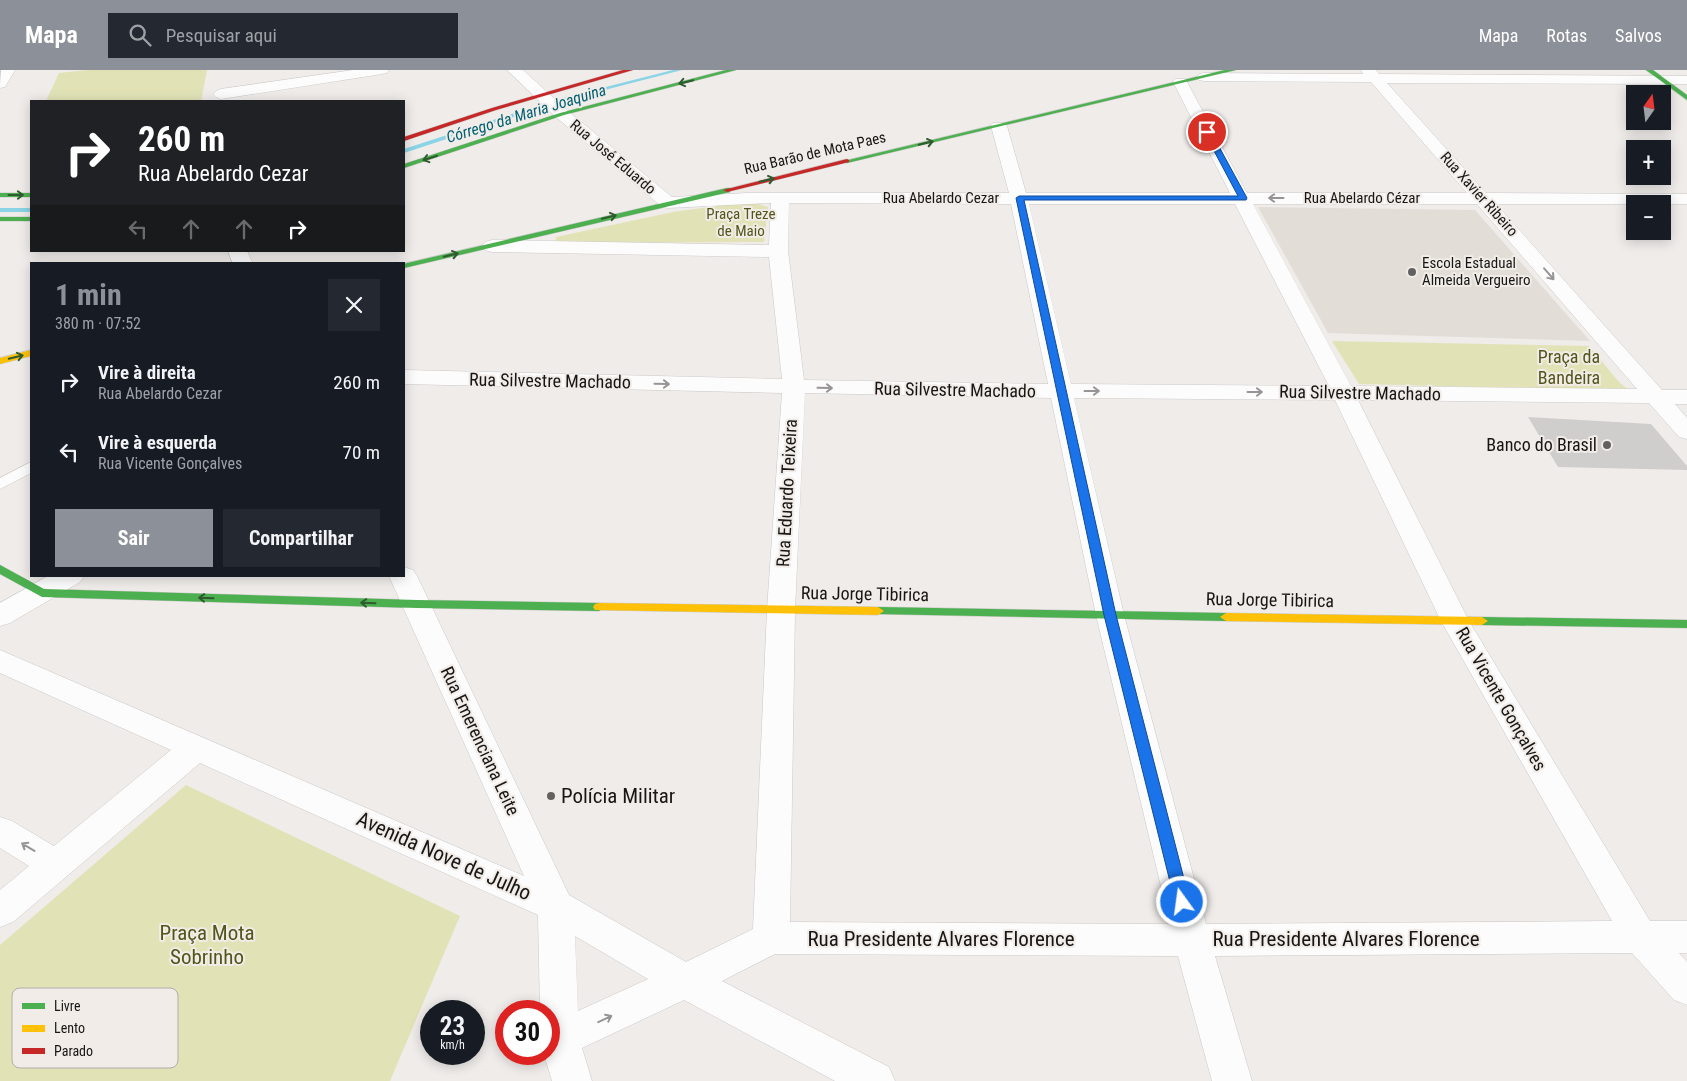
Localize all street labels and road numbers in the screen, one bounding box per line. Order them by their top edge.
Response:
street label: Rua José Eduardo [566,116,660,198]
street label: Rua Barão de Mota Paes [742,128,888,178]
street label: Rua Xavier Ribeiro [1436,148,1522,240]
street label: Rua Abelardo Cezar [883,189,1000,207]
street label: Rua Abelardo Cézar [1304,189,1421,207]
street label: Rua Silvestre Machado [469,369,631,392]
street label: Rua Silvestre Machado [874,378,1036,401]
street label: Rua Silvestre Machado [1279,381,1441,404]
street label: Rua Eduardo Teixeira [772,418,801,568]
street label: Rua Jorge Tibirica [801,582,929,605]
street label: Rua Jorge Tibirica [1206,588,1334,611]
street label: Rua Vicente Gonçalves [1452,623,1551,774]
street label: Rua Emerenciana Leite [437,663,524,819]
street label: Avenida Nove de Julho [353,807,535,905]
street label: Rua Presidente Alvares Florence [807,927,1075,951]
street label: Rua Presidente Alvares Florence [1212,927,1480,951]

